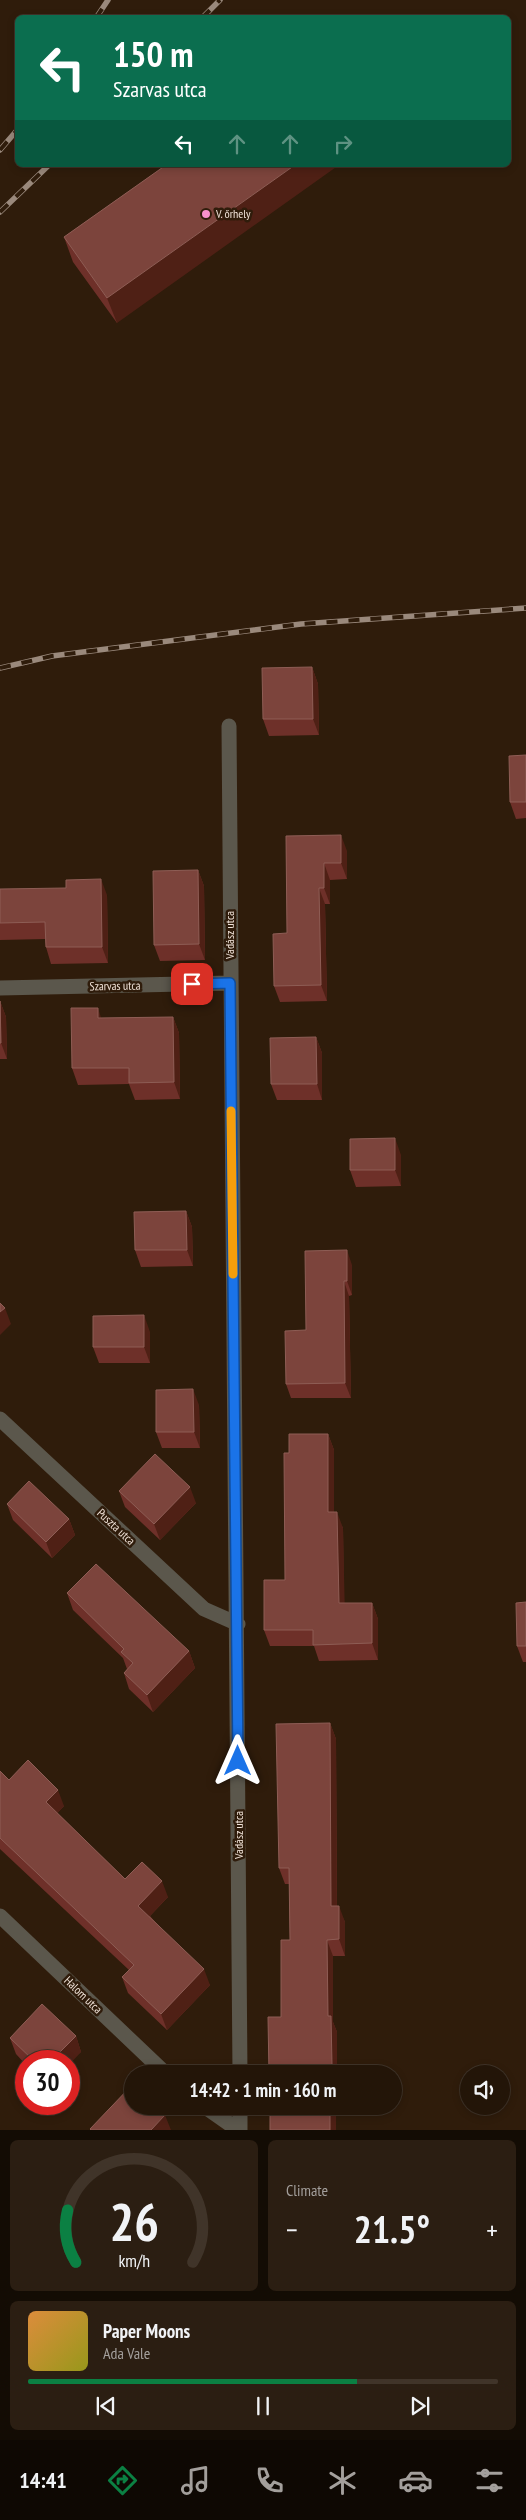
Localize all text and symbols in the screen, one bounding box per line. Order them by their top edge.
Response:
text: 150 m [113,31,194,77]
icon: left [30,35,95,100]
text: Szarvas utca [113,75,207,103]
icon: left [170,130,198,158]
icon: ahead [223,130,251,158]
icon: ahead [276,130,304,158]
icon: right [329,130,357,158]
place label: V. őrhely [215,206,251,221]
marker: V. őrhely [200,208,212,220]
street label: Vadász utca [222,911,237,960]
pin [171,963,213,1005]
icon: arrive [178,970,206,998]
street label: Szarvas utca [89,978,141,993]
street label: Puszta utca [94,1505,139,1548]
position arrow [211,1734,263,1786]
street label: Vadász utca [231,1811,246,1860]
street label: Halom utca [61,1973,106,2017]
speed limit sign: 30 [15,2050,80,2115]
map controls [460,2065,510,2115]
button: sound [460,2065,510,2115]
text: 14:42 · 1 min · 160 m [190,2078,336,2102]
text: Climate [286,2180,328,2200]
text: 26 [109,2188,159,2255]
text: 21.5° [354,2204,430,2253]
text: − [286,2211,298,2248]
text: + [486,2211,498,2248]
text: km/h [118,2249,150,2272]
text: Paper Moons [103,2319,190,2343]
text: Ada Vale [103,2343,150,2363]
icon: previous [92,2392,120,2420]
icon: pause [249,2392,277,2420]
icon: next [406,2392,434,2420]
icon: directions [105,2463,140,2498]
icon: music [178,2463,213,2498]
icon: phone [252,2463,287,2498]
icon: climate [325,2463,360,2498]
icon: car [398,2463,433,2498]
icon: filters [472,2463,507,2498]
text: 14:41 [19,2466,67,2494]

